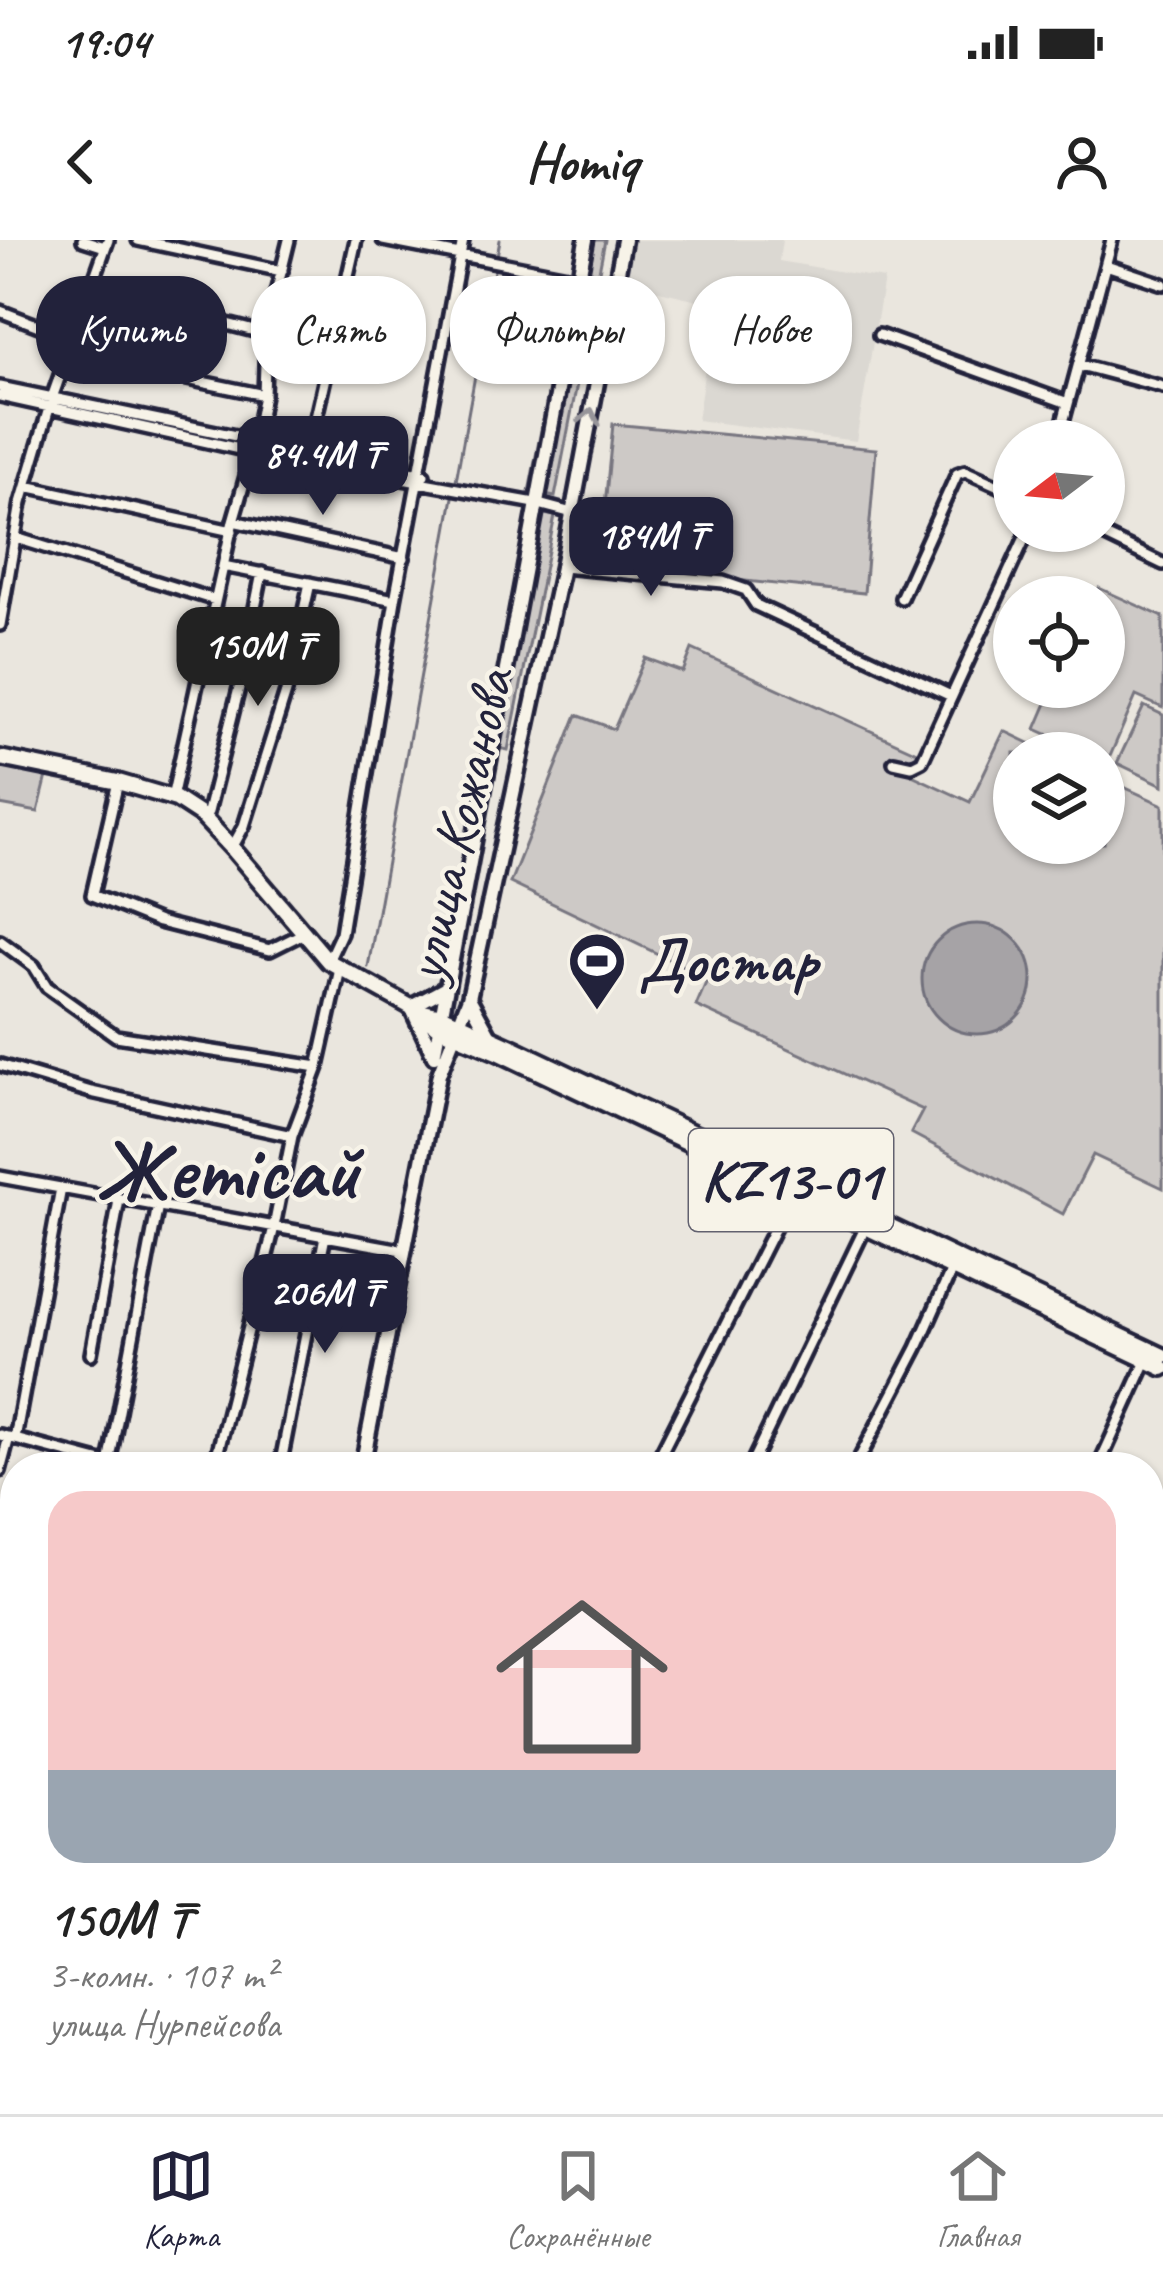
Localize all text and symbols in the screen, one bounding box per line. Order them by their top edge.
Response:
text: 19:04 [60,14,149,71]
text: Homiq [525,128,638,196]
icon: back [48,129,114,195]
icon: person [1049,129,1115,195]
chip: Купить [36,276,227,384]
chip: Снять [251,276,426,384]
chip: Фильтры [450,276,665,384]
chip: Новое [689,276,852,384]
one-way arrow [576,408,602,428]
pin: 84.4M ₸ [212,416,434,518]
north arrow [993,420,1125,552]
map controls [993,420,1125,864]
text: 84.4M ₸ [264,430,382,479]
pin: 184M ₸ [553,497,749,599]
text: 184M ₸ [596,511,706,560]
button: locate [993,576,1125,708]
pin: 150M ₸ [160,607,356,709]
text: 150M ₸ [204,621,312,670]
street label: улица Кожанова [384,658,532,992]
button: layers [993,732,1125,864]
place label: Достар [639,923,821,999]
sports icon: Достар [566,930,628,1012]
district label: Жетісай [97,1117,365,1223]
road number: KZ13-01 [689,1129,893,1231]
pin: 206M ₸ [227,1254,423,1356]
text: 206M ₸ [270,1268,380,1317]
icon: home [474,1569,690,1785]
text: 150M ₸ [48,1887,190,1951]
text: 3-комн. · 107 m² [48,1951,276,2000]
text: улица Нурпейсова [48,2000,280,2049]
tab: Карта [144,2143,219,2257]
tab: Сохранённые [506,2143,650,2257]
tab: Главная [937,2143,1019,2257]

